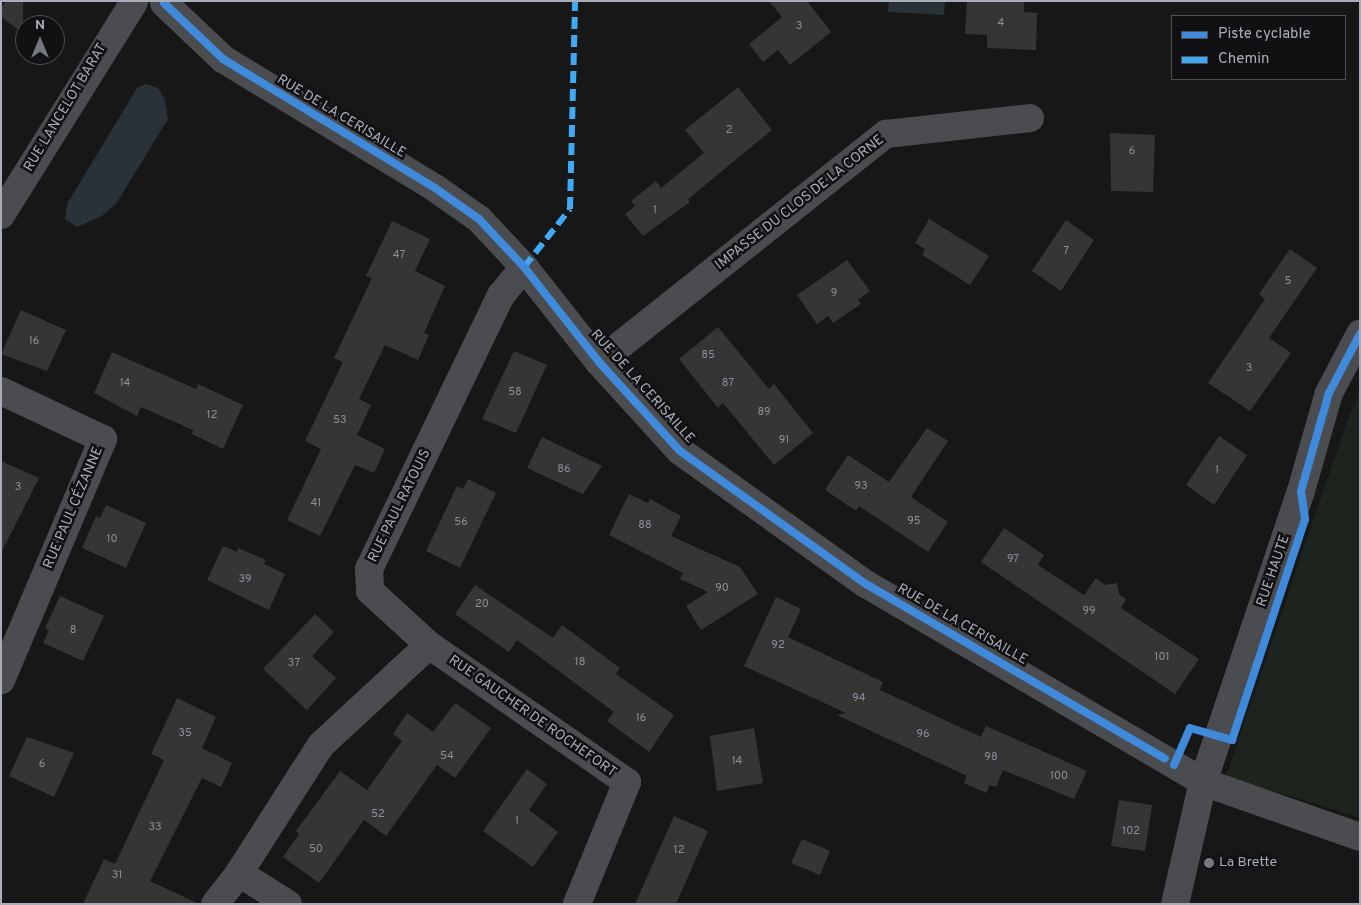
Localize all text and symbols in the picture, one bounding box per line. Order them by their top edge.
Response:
north arrow [15,15,65,65]
legend [1171,15,1346,80]
house number: 4 [998,16,1004,30]
text: N [35,17,45,34]
house number: 3 [796,19,802,33]
text: Piste cyclable [1218,25,1311,44]
street label: RUE LANCELOT BARAT [21,41,111,175]
text: Chemin [1218,50,1270,69]
street label: RUE DE LA CERISAILLE [273,72,409,162]
house number: 2 [726,123,732,137]
street label: IMPASSE DU CLOS DE LA CORNE [712,132,888,274]
house number: 6 [1129,144,1135,158]
house number: 1 [653,203,657,217]
house number: 7 [1063,244,1069,258]
house number: 47 [393,248,405,262]
house number: 5 [1285,274,1291,288]
house number: 9 [831,286,837,300]
street label: RUE DE LA CERISAILLE [586,326,698,448]
house number: 16 [29,334,39,348]
house number: 85 [701,348,715,362]
house number: 3 [1246,361,1252,375]
house number: 14 [120,376,130,390]
house number: 87 [722,376,734,390]
house number: 58 [508,385,522,399]
house number: 89 [757,405,771,419]
house number: 12 [207,408,217,422]
house number: 53 [333,413,347,427]
house number: 91 [779,433,789,447]
street label: RUE PAUL CÉZANNE [41,444,107,572]
street label: RUE PAUL RATOUIS [365,447,435,565]
house number: 86 [557,462,571,476]
house number: 1 [1215,463,1219,477]
house number: 93 [854,479,868,493]
house number: 3 [15,480,21,494]
house number: 41 [311,496,321,510]
house number: 95 [907,514,921,528]
house number: 56 [454,515,468,529]
house number: 88 [638,518,652,532]
house number: 10 [106,532,118,546]
street label: RUE HAUTE [1254,533,1294,609]
house number: 97 [1007,552,1019,566]
house number: 39 [239,572,251,586]
house number: 90 [715,581,729,595]
street label: RUE DE LA CERISAILLE [894,581,1030,669]
house number: 20 [475,597,489,611]
house number: 99 [1082,604,1096,618]
house number: 8 [70,623,76,637]
house number: 92 [771,638,785,652]
house number: 101 [1154,650,1170,664]
street label: RUE GAUCHER DE ROCHEFORT [445,653,619,781]
house number: 18 [575,655,585,669]
house number: 37 [288,656,300,670]
house number: 94 [852,691,866,705]
house number: 16 [636,711,646,725]
house number: 35 [178,726,192,740]
house number: 96 [916,727,930,741]
house number: 54 [440,749,454,763]
house number: 98 [984,750,998,764]
house number: 14 [732,754,742,768]
house number: 6 [39,757,45,771]
house number: 100 [1050,769,1068,783]
house number: 52 [371,807,385,821]
house number: 1 [515,814,519,828]
house number: 33 [148,820,162,834]
house number: 102 [1122,824,1140,838]
house number: 50 [309,842,323,856]
house number: 12 [674,843,684,857]
place label: La Brette [1219,855,1277,871]
marker: La Brette [1203,857,1215,869]
house number: 31 [112,868,122,882]

